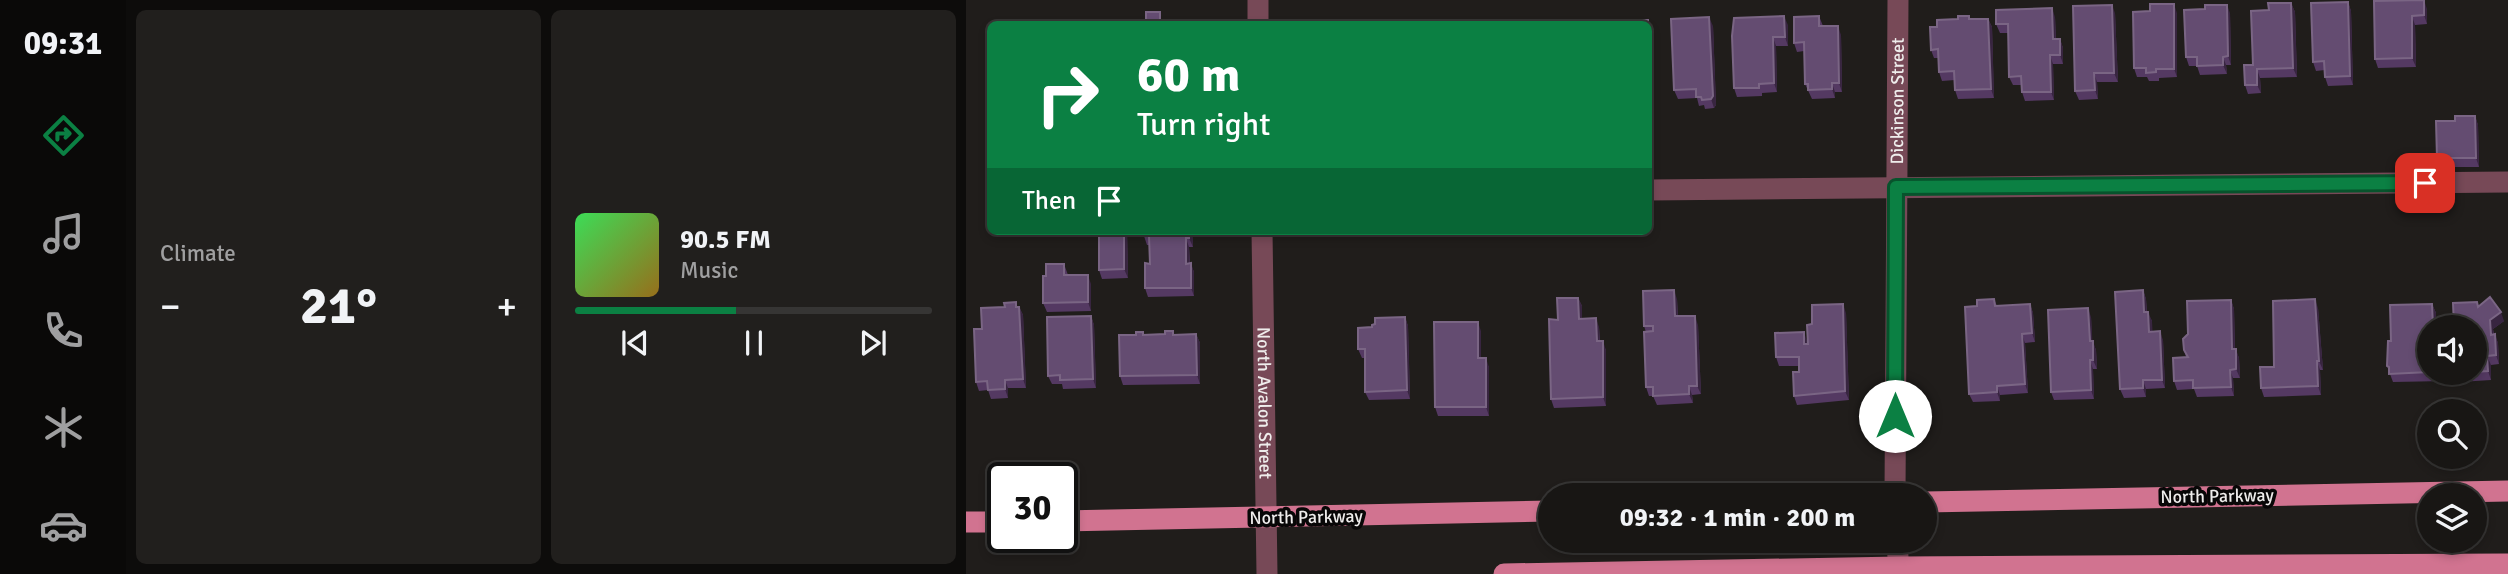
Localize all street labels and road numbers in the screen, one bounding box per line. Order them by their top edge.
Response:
street label: Dickinson Street [1886,38,1909,164]
street label: North Avalon Street [1252,327,1277,479]
street label: North Parkway [2160,484,2274,508]
street label: North Parkway [1249,505,1363,529]

